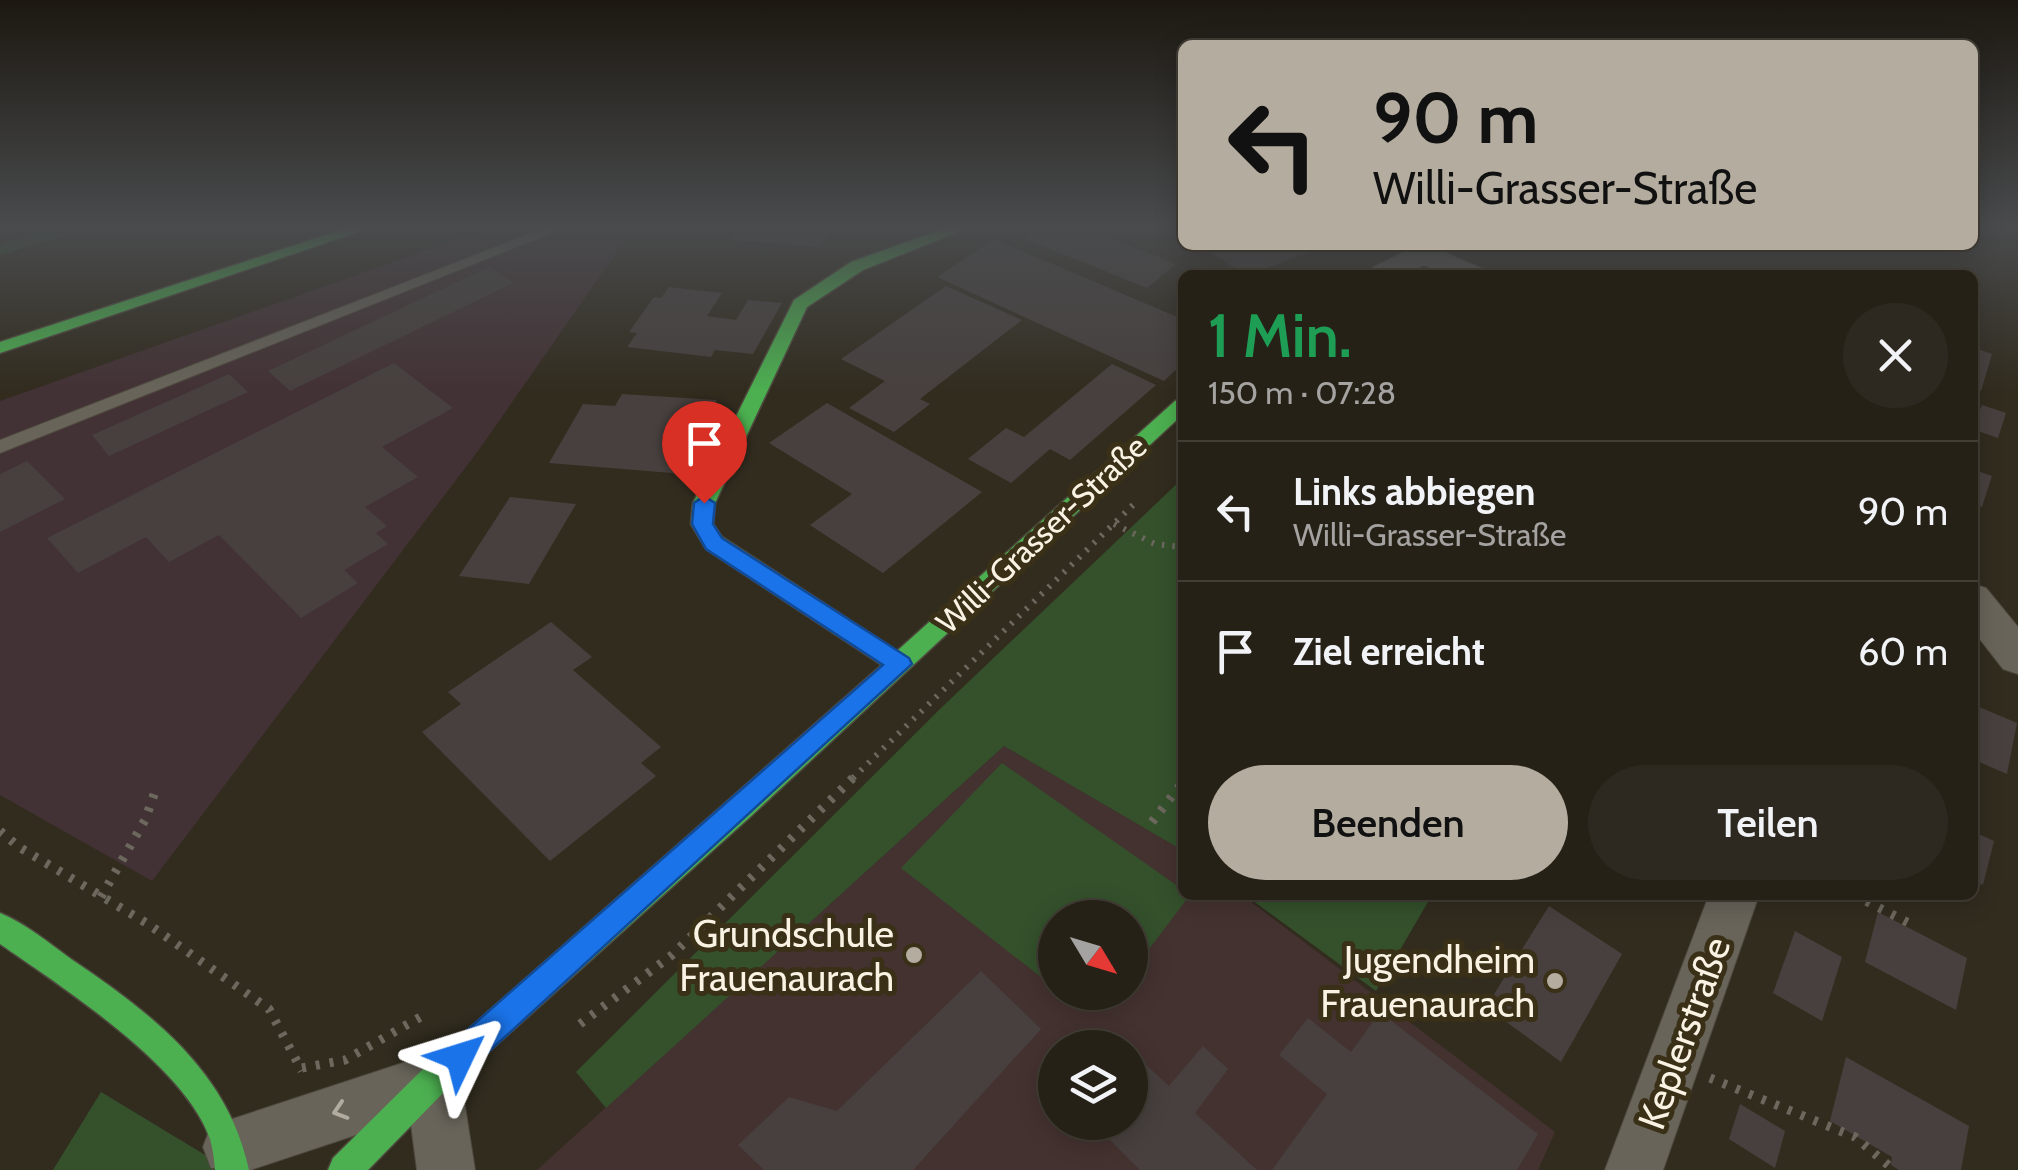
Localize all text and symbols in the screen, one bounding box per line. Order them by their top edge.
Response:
text: 90 m [1373,75,1538,161]
icon: left [1208,80,1338,210]
text: Willi-Grasser-Straße [1373,161,1757,215]
text: 1 Min. [1208,299,1352,372]
button: close [1843,303,1948,408]
text: 150 m · 07:28 [1208,373,1396,412]
pin [662,401,747,504]
icon: arrive [677,416,732,471]
street label: Willi-Grasser-Straße [928,427,1154,641]
text: Links abbiegen [1293,468,1536,515]
icon: left [1208,484,1263,539]
text: 90 m [1858,488,1948,535]
text: Willi-Grasser-Straße [1293,515,1566,554]
icon: arrive [1208,624,1263,679]
text: Ziel erreicht [1293,628,1485,675]
text: 60 m [1858,628,1948,675]
button: Beenden [1208,765,1568,880]
button: Teilen [1588,765,1948,880]
north arrow [1038,900,1148,1010]
map controls [1038,900,1148,1140]
place label: Grundschule Frauenaurach [679,910,894,1001]
street label: Keplerstraße [1628,931,1740,1135]
place label: Jugendheim Frauenaurach [1320,936,1535,1027]
marker: Grundschule Frauenaurach [903,944,925,966]
marker: Jugendheim Frauenaurach [1544,970,1566,992]
position arrow [408,1005,512,1109]
button: layers [1038,1030,1148,1140]
one-way arrow [333,1099,350,1119]

